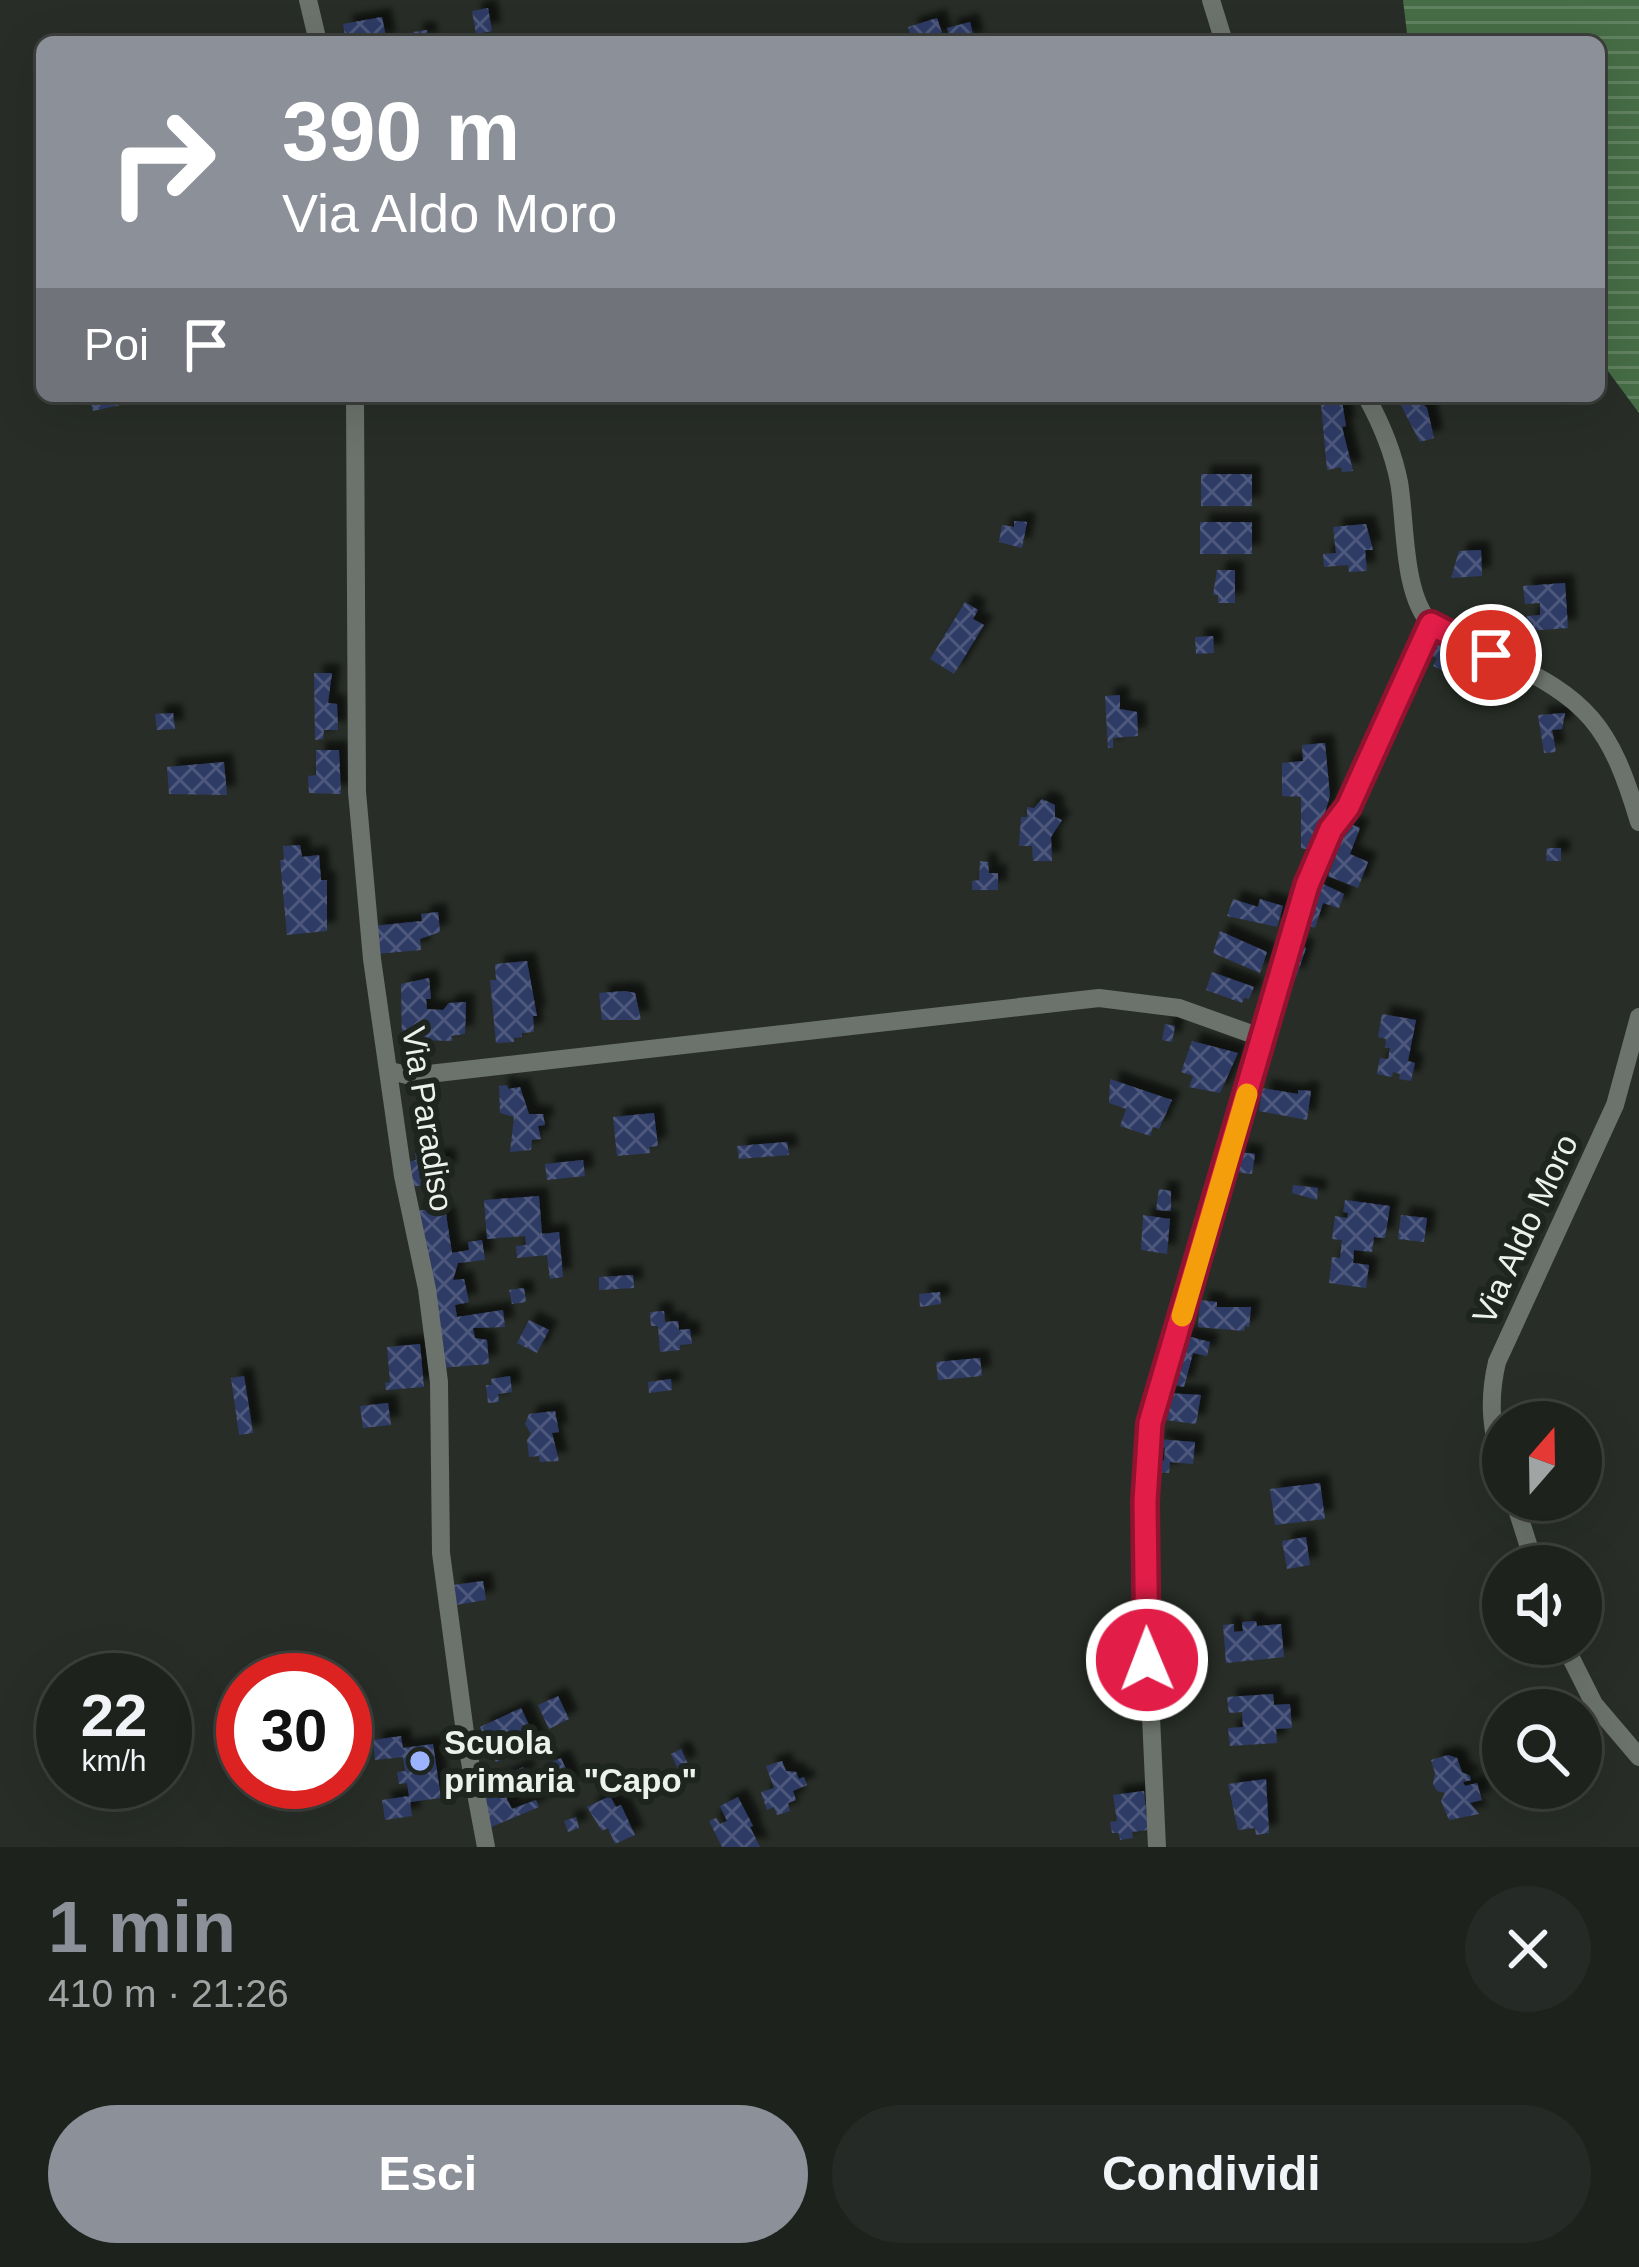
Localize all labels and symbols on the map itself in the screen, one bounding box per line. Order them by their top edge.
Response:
pin [1440,604,1542,706]
street label: Via Paradiso [395,1024,461,1214]
street label: Via Aldo Moro [1465,1128,1585,1330]
north arrow [1482,1401,1602,1521]
position arrow [1084,1597,1210,1723]
speed limit sign: 30 [216,1653,372,1809]
place label: Scuola primaria "Capo" [444,1724,697,1799]
marker: Scuola primaria "Capo" [407,1748,433,1774]

